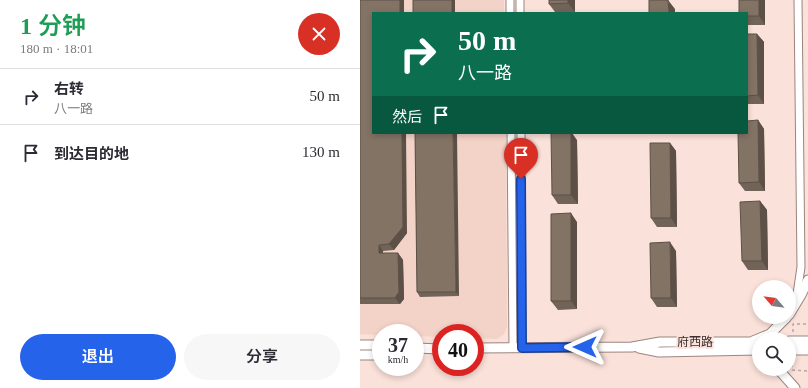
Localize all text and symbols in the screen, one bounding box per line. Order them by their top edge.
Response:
text: 1 分钟 [20,13,86,39]
button: close [298,13,340,55]
text: 50 m [458,25,516,56]
icon: right [392,28,444,80]
text: 180 m · 18:01 [20,41,93,56]
text: 八一路 [458,63,512,83]
text: 右转 [54,81,84,97]
icon: right [20,86,42,108]
text: 50 m [310,88,340,104]
text: 八一路 [54,101,93,116]
icon: arrive [430,104,452,126]
text: 然后 [392,109,422,125]
pin [504,138,538,179]
icon: arrive [20,142,42,164]
text: 130 m [302,144,340,160]
icon: arrive [510,144,532,166]
text: 到达目的地 [54,146,129,162]
north arrow [752,280,796,324]
map controls [752,280,796,376]
speed limit sign: 40 [432,324,484,376]
position arrow [564,326,606,368]
button: search [752,332,796,376]
button: 退出 [20,334,176,380]
button: 分享 [184,334,340,380]
text: 37 [388,334,408,356]
street label: 府西路 [677,335,713,349]
text: km/h [388,354,408,365]

